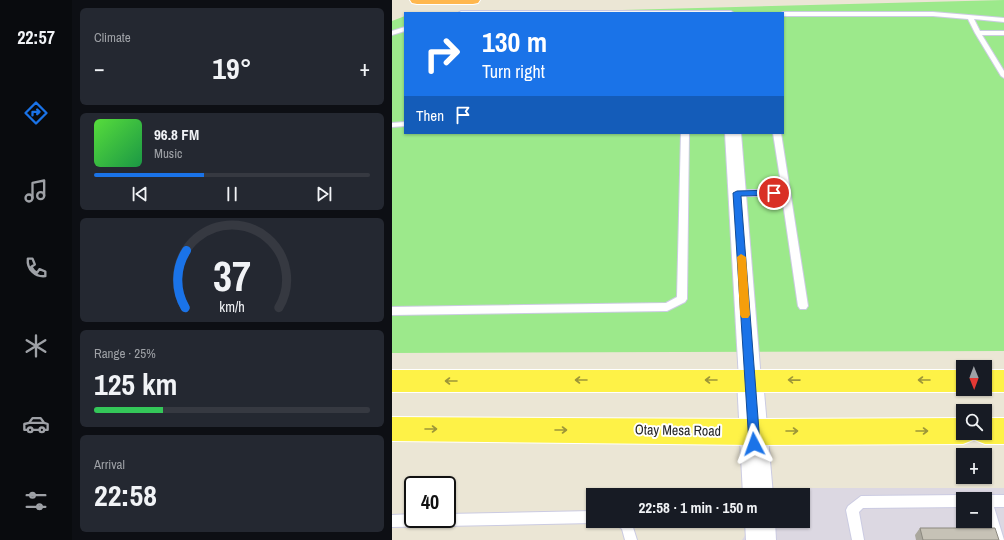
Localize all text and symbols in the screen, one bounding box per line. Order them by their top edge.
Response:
text: 130 m [482,23,547,61]
text: 22:57 [17,25,55,50]
icon: right [416,28,468,80]
text: Climate [94,29,131,46]
text: 19° [212,48,252,88]
text: − [94,53,105,83]
text: + [359,53,370,83]
text: Turn right [482,59,545,84]
icon: directions [22,99,50,127]
icon: arrive [452,104,474,126]
text: Then [416,105,444,126]
text: 96.8 FM [154,124,199,145]
text: Music [154,145,182,162]
pin [757,176,791,210]
icon: music [22,177,50,205]
icon: arrive [763,182,785,204]
icon: previous [129,183,151,205]
icon: pause [221,183,243,205]
icon: next [313,183,335,205]
text: 37 [213,248,251,304]
icon: phone [22,254,50,282]
text: km/h [219,297,245,316]
icon: climate [22,332,50,360]
text: Range · 25% [94,345,156,362]
north arrow [956,360,992,396]
map controls [956,360,992,528]
text: 125 km [94,364,177,404]
one-way arrow [575,376,588,384]
one-way arrow [705,376,718,384]
one-way arrow [788,376,801,384]
one-way arrow [918,376,931,384]
one-way arrow [445,377,458,384]
button: search [956,404,992,440]
icon: car [22,410,50,438]
street label: Otay Mesa Road [635,420,721,440]
position arrow [733,423,775,465]
one-way arrow [424,425,437,433]
one-way arrow [554,426,567,434]
one-way arrow [915,427,928,435]
one-way arrow [785,428,798,435]
button: + [956,448,992,484]
text: Arrival [94,456,125,473]
text: 22:58 [94,475,157,515]
speed limit sign: 40 [404,476,456,528]
icon: filters [22,487,50,515]
button: − [956,492,992,528]
text: 22:58 · 1 min · 150 m [639,497,757,518]

